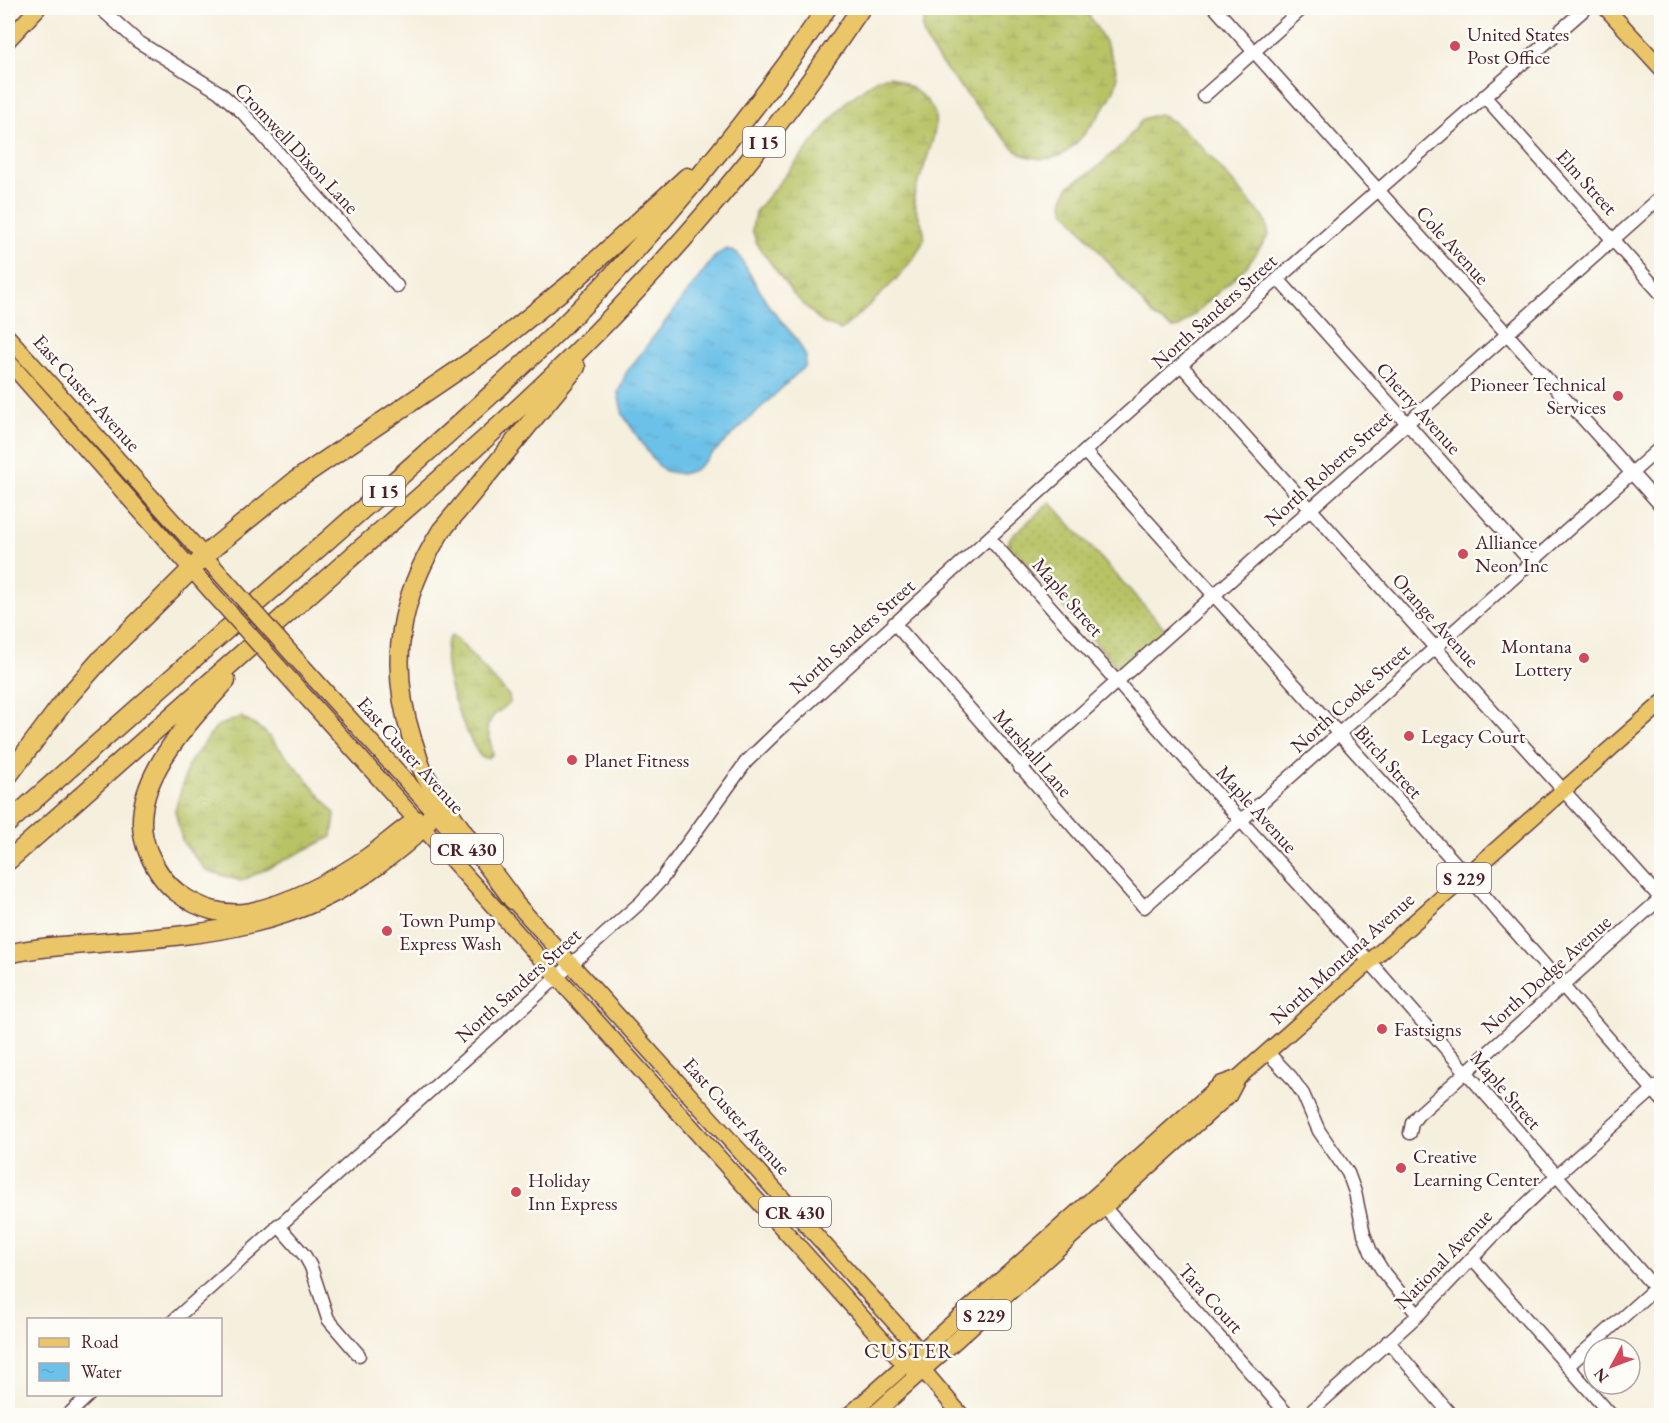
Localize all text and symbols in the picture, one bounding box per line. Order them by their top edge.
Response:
place label: United States Post Office [1467,21,1569,70]
marker: United States Post Office [1448,39,1462,53]
street label: Cromwell Dixon Lane [229,77,365,220]
road number: I 15 [743,127,785,157]
street label: Elm Street [1551,144,1624,221]
street label: Cole Avenue [1411,200,1496,290]
street label: North Sanders Street [1146,247,1283,374]
street label: East Custer Avenue [28,329,147,457]
street label: Cherry Avenue [1371,356,1468,460]
place label: Pioneer Technical Services [1470,371,1606,420]
marker: Pioneer Technical Services [1611,389,1625,403]
street label: North Roberts Street [1259,403,1398,532]
road number: I 15 [363,476,405,506]
place label: Alliance Neon Inc [1474,529,1548,578]
marker: Alliance Neon Inc [1456,547,1470,561]
street label: Maple Street [1027,552,1110,642]
street label: Orange Avenue [1387,567,1485,673]
street label: North Sanders Street [784,572,921,699]
place label: Montana Lottery [1501,633,1572,682]
street label: North Cooke Street [1285,637,1416,758]
marker: Montana Lottery [1577,651,1591,665]
street label: East Custer Avenue [352,691,471,819]
street label: Marshall Lane [988,703,1079,803]
street label: Birch Street [1349,720,1429,805]
place label: Legacy Court [1421,723,1526,749]
marker: Legacy Court [1402,729,1416,743]
place label: Planet Fitness [584,747,689,773]
marker: Planet Fitness [565,753,579,767]
street label: Maple Avenue [1211,760,1303,859]
road number: CR 430 [431,834,503,864]
road number: S 229 [1437,863,1491,893]
street label: North Montana Avenue [1264,886,1420,1030]
place label: Town Pump Express Wash [399,907,502,956]
street label: North Dodge Avenue [1476,909,1617,1039]
street label: North Sanders Street [450,921,587,1048]
marker: Town Pump Express Wash [380,924,394,938]
place label: Fastsigns [1394,1016,1461,1042]
marker: Fastsigns [1375,1022,1389,1036]
street label: Maple Street [1465,1045,1548,1135]
street label: East Custer Avenue [678,1052,797,1180]
place label: Creative Learning Center [1413,1143,1539,1192]
marker: Creative Learning Center [1394,1161,1408,1175]
place label: Holiday Inn Express [528,1167,618,1216]
marker: Holiday Inn Express [509,1185,523,1199]
road number: CR 430 [759,1197,831,1227]
street label: National Avenue [1389,1203,1498,1315]
street label: Tara Court [1173,1258,1250,1339]
road number: S 229 [957,1300,1011,1330]
legend [27,1318,222,1396]
text: Road [81,1330,120,1353]
north arrow [1582,1336,1642,1396]
district label: CUSTER [864,1337,954,1364]
text: Water [81,1360,122,1383]
text: N [1589,1364,1613,1387]

